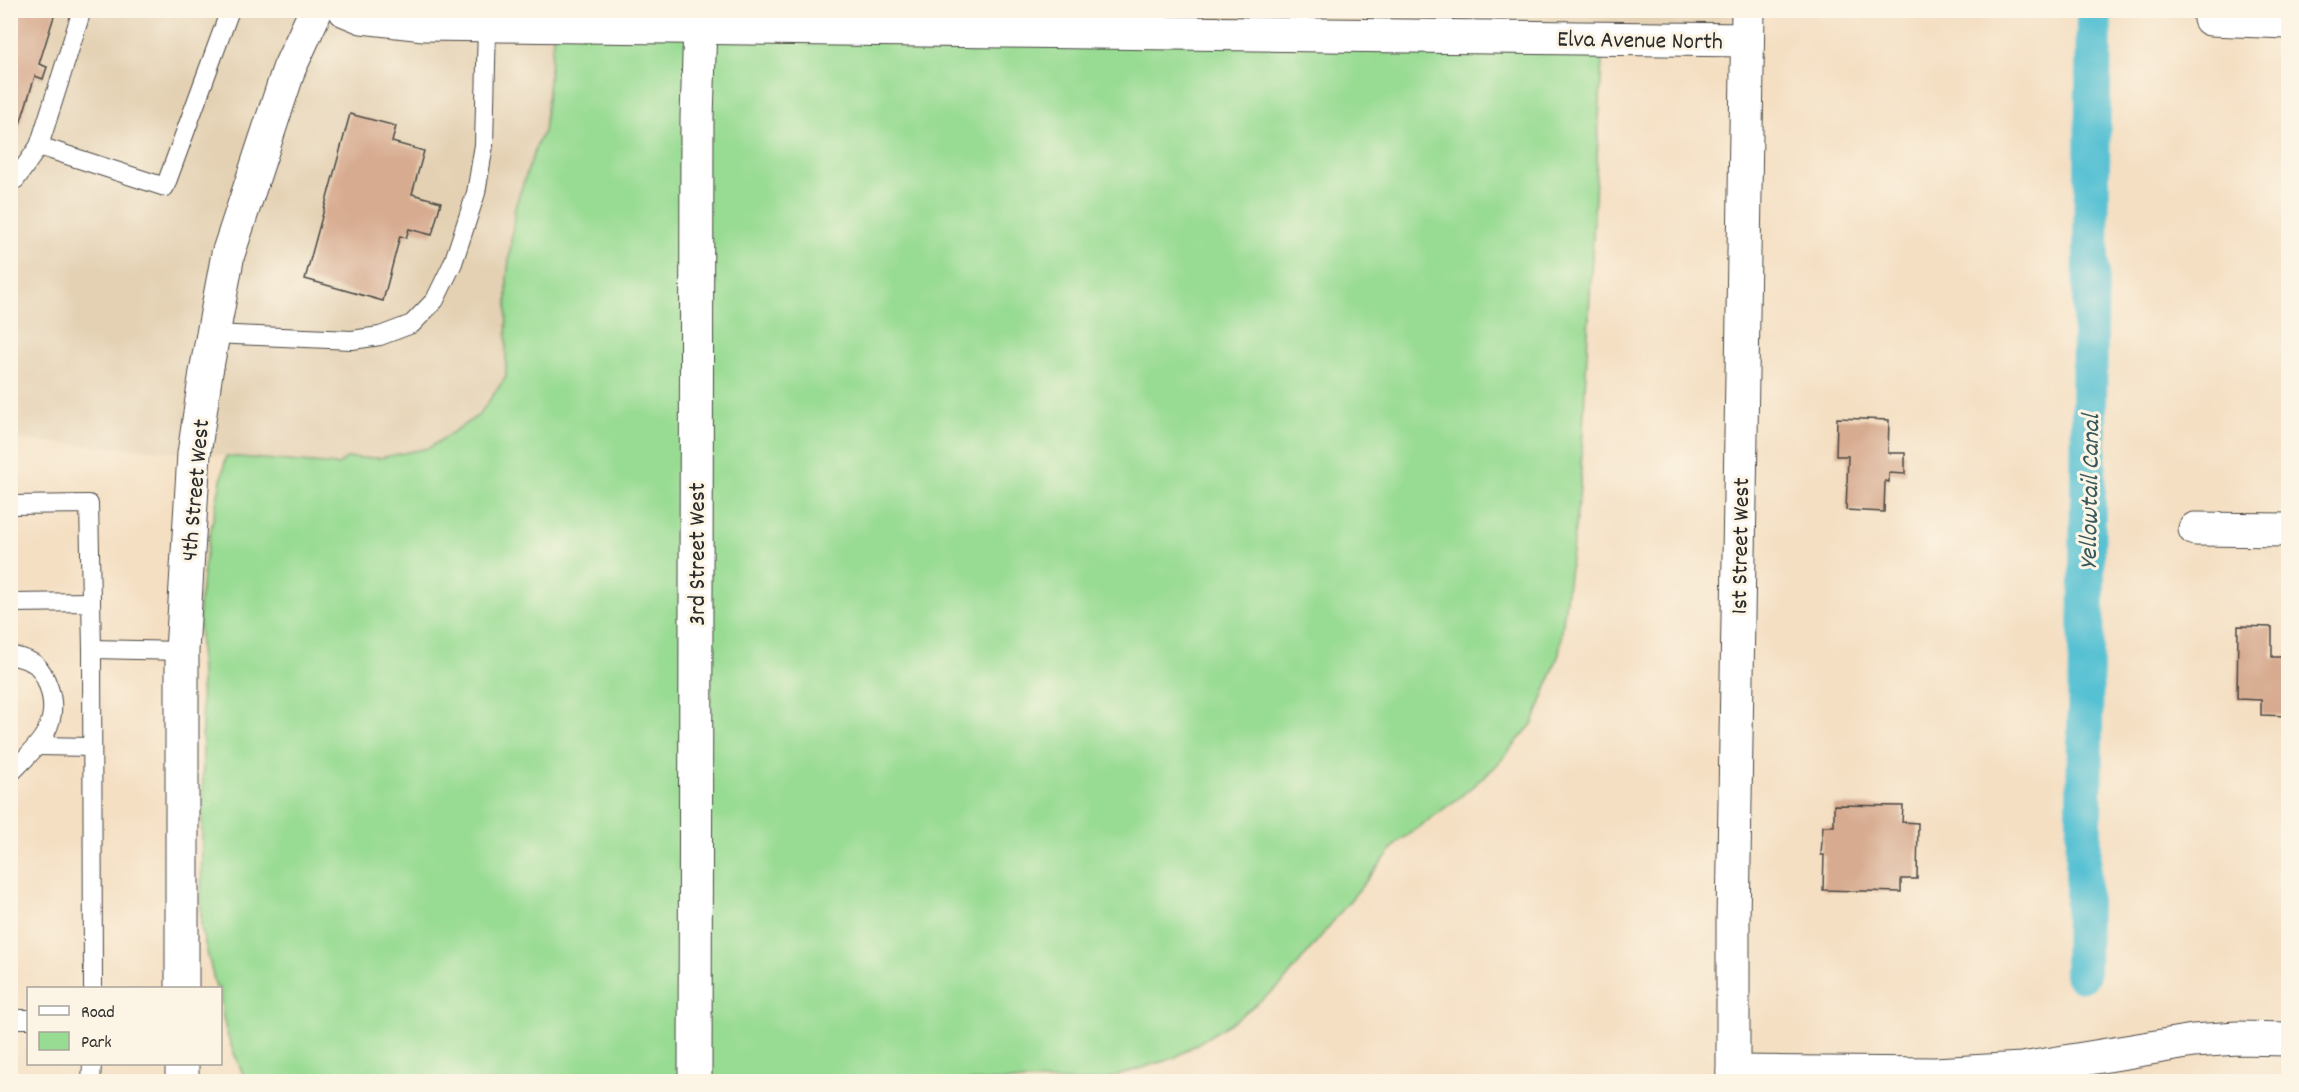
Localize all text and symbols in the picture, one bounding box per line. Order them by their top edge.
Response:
street label: Elva Avenue North [1557,24,1723,60]
water label: Yellowtail Canal [2072,412,2111,570]
street label: 4th Street West [174,418,220,563]
street label: 1st Street West [1724,477,1760,615]
street label: 3rd Street West [682,482,716,626]
legend [27,987,222,1065]
text: Road [81,1001,115,1026]
text: Park [81,1031,112,1056]

